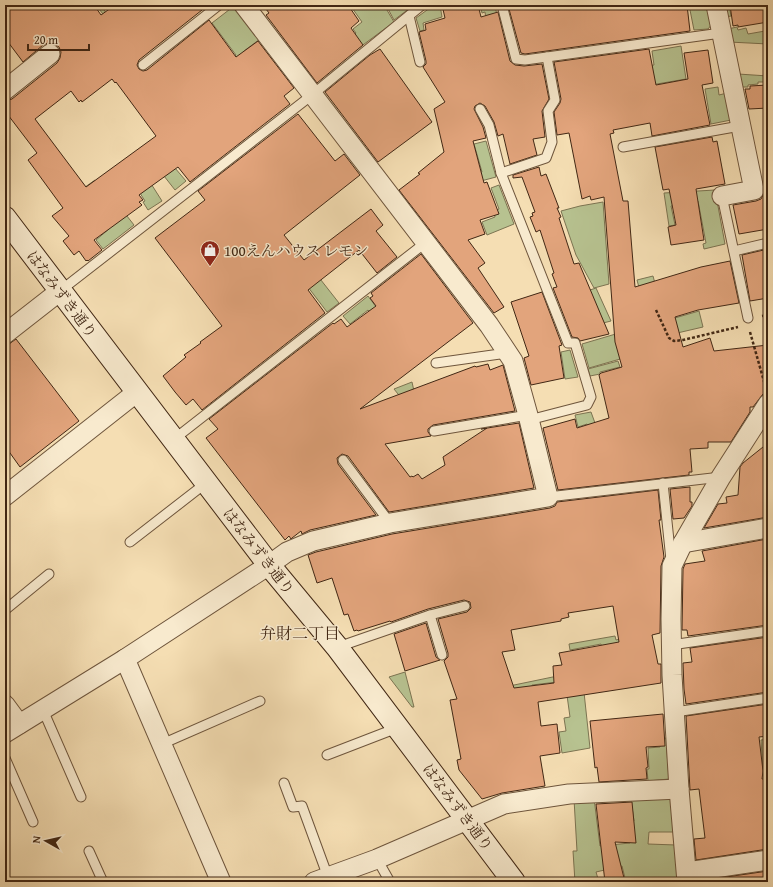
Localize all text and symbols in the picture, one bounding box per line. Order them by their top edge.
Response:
scale bar [28,26,89,52]
text: 20 m [34,31,58,48]
shop icon: 100えんハウス レモン [199,239,221,267]
place label: 100えんハウス レモン [224,240,369,261]
street label: はなみずき通り [22,246,102,342]
street label: はなみずき通り [218,503,300,599]
district label: 弁財二丁目 [260,621,340,645]
street label: はなみずき通り [418,759,498,855]
north arrow [26,821,66,861]
text: N [28,834,45,844]

